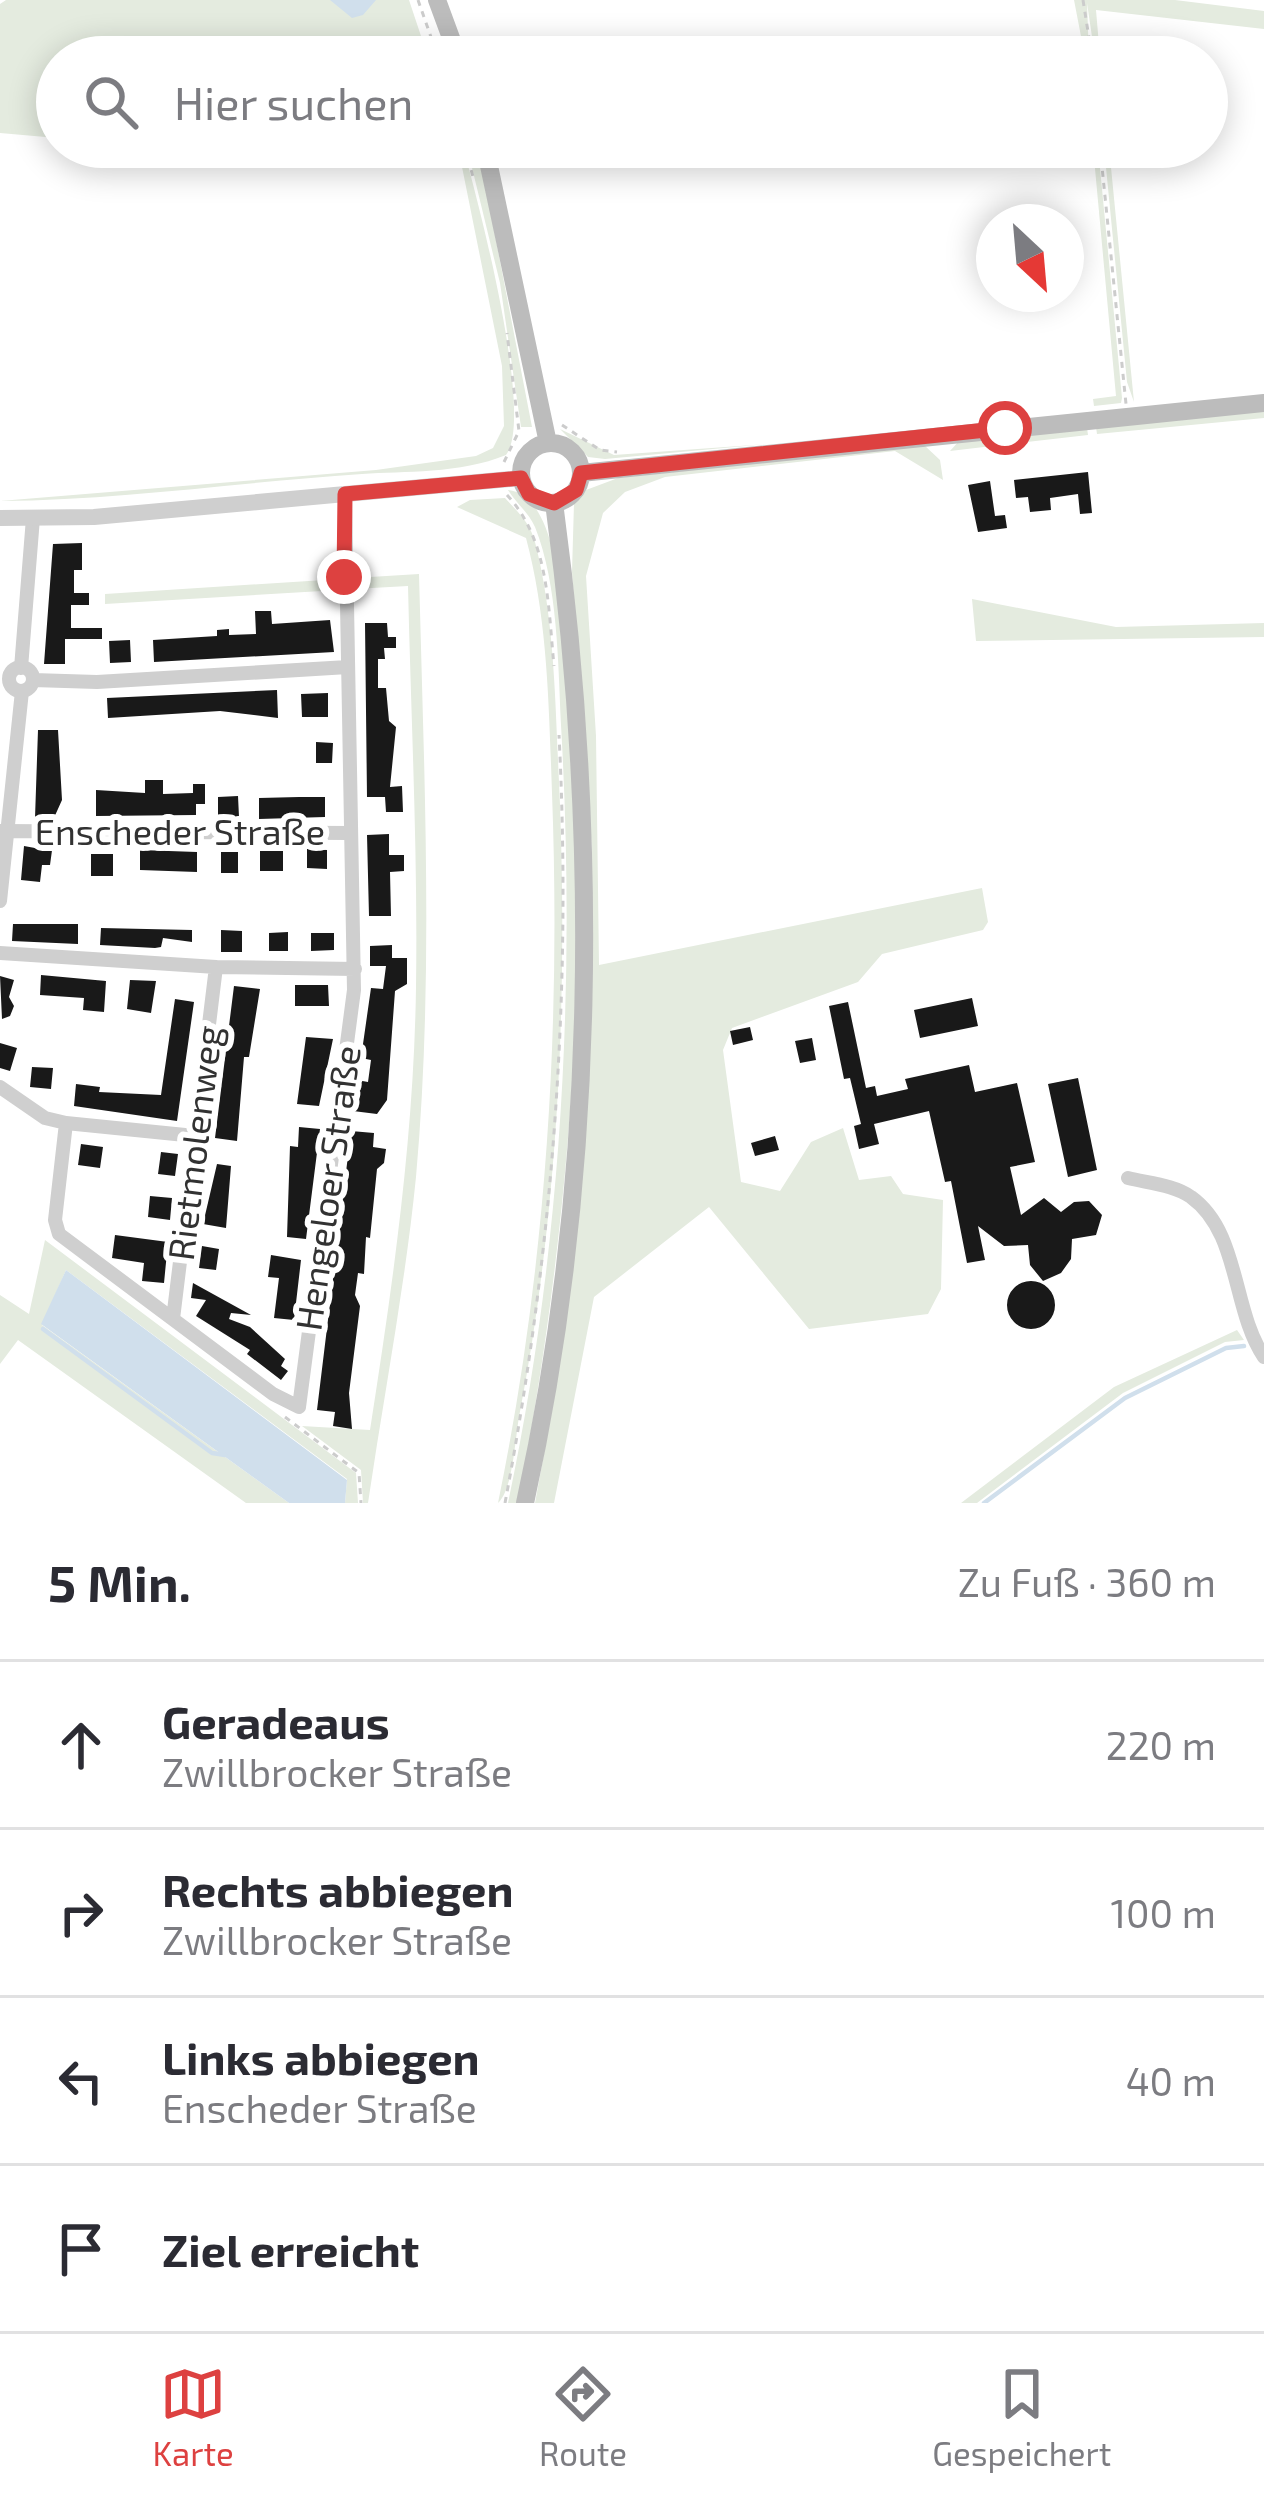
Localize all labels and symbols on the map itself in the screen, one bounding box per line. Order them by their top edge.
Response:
north arrow [976,204,1084,312]
route start [978,401,1032,455]
route end [317,550,371,604]
street label: Enscheder Straße [35,809,325,852]
street label: Rietmolenweg [158,1023,229,1263]
street label: Hengeloer Straße [285,1043,368,1333]

